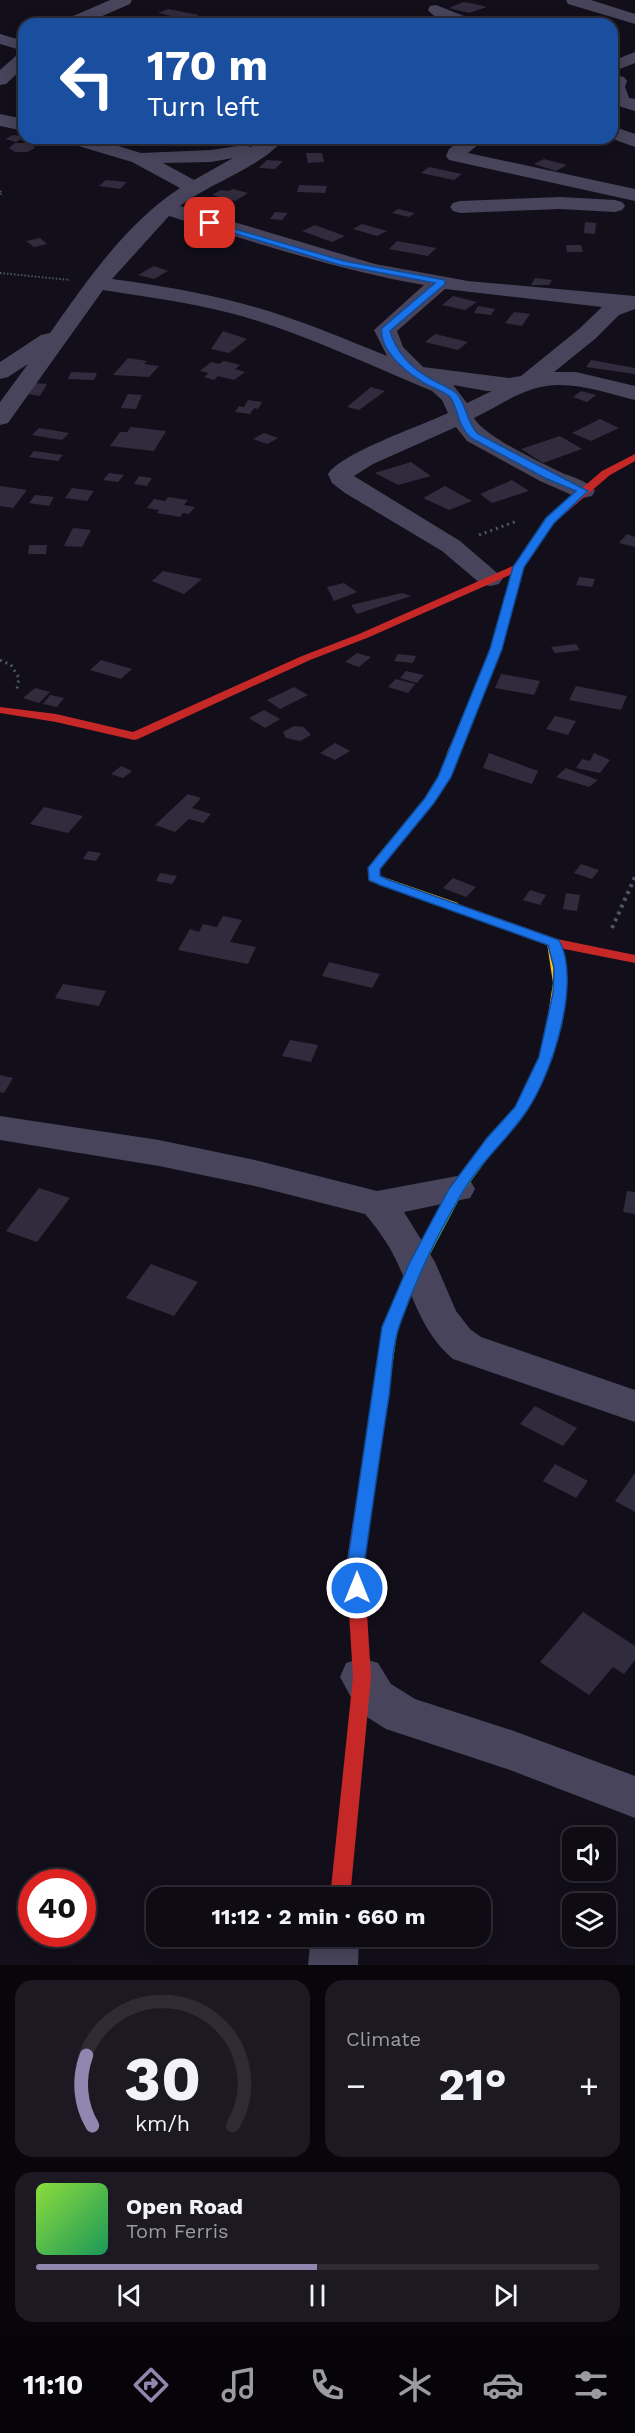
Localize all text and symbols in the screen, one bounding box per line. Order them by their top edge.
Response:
text: 170 m [147,41,268,90]
icon: left [48,42,126,120]
text: Turn left [147,91,259,123]
pin [184,197,235,248]
icon: arrive [193,206,226,239]
position arrow [325,1556,389,1620]
map controls [562,1827,616,1947]
button: sound [562,1827,616,1881]
speed limit sign: 40 [18,1869,96,1947]
button: layers [562,1893,616,1947]
text: 11:12 · 2 min · 660 m [212,1904,425,1929]
text: Climate [346,2027,421,2051]
text: 30 [124,2042,201,2115]
text: 21° [438,2058,507,2111]
text: − [346,2066,366,2105]
text: + [579,2066,599,2105]
text: km/h [135,2111,190,2136]
text: Open Road [126,2194,243,2219]
text: Tom Ferris [126,2219,229,2243]
icon: previous [113,2279,146,2312]
icon: pause [301,2279,334,2312]
icon: next [489,2279,522,2312]
icon: directions [130,2364,172,2406]
icon: music [218,2364,260,2406]
icon: phone [306,2364,348,2406]
icon: climate [394,2364,436,2406]
icon: car [482,2364,524,2406]
icon: filters [570,2364,612,2406]
text: 11:10 [23,2369,83,2401]

